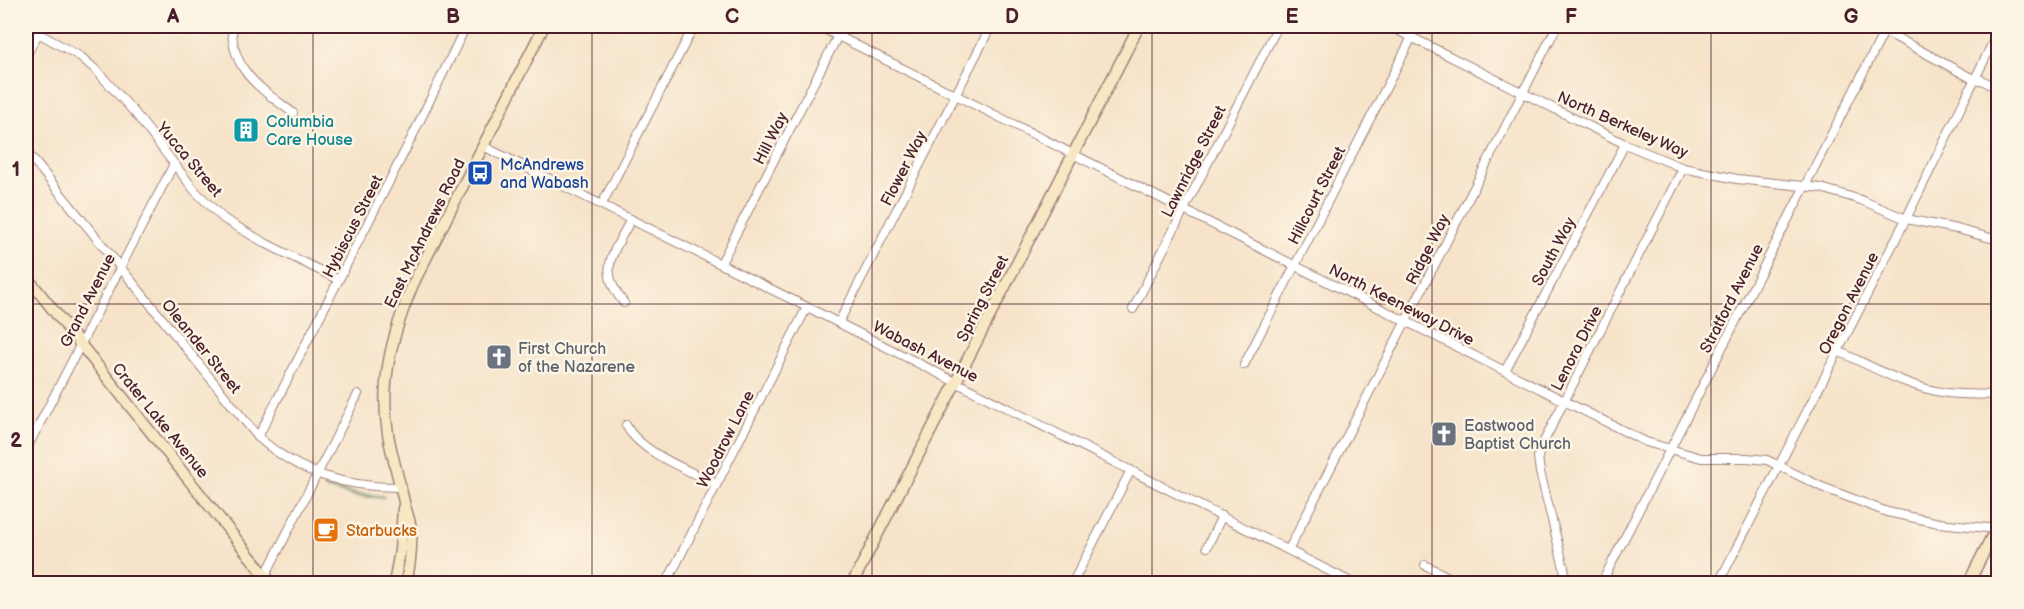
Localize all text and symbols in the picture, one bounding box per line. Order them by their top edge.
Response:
text: A [166,5,180,29]
text: B [446,5,460,29]
text: C [725,5,739,29]
text: D [1005,5,1019,29]
text: E [1286,5,1299,29]
text: F [1565,5,1577,29]
text: G [1844,5,1859,29]
street label: North Berkeley Way [1554,88,1691,163]
street label: Lawnridge Street [1158,103,1231,221]
street label: Hill Way [750,109,793,168]
place label: Columbia Care House [266,113,353,150]
building icon: Columbia Care House [231,115,261,145]
street label: Yucca Street [152,118,226,201]
street label: Flower Way [877,127,932,209]
street label: Hillcourt Street [1284,143,1350,248]
street label: East McAndrews Road [381,156,470,311]
place label: McAndrews and Wabash [500,156,589,193]
text: 1 [12,158,20,182]
bus stop icon: McAndrews and Wabash [465,158,495,188]
street label: Hybiscus Street [319,172,387,281]
street label: Ridge Way [1402,211,1455,288]
street label: South Way [1528,213,1581,289]
street label: Stratford Avenue [1697,240,1768,356]
street label: Oregon Avenue [1815,249,1884,358]
street label: Grand Avenue [57,250,120,351]
street label: Spring Street [953,252,1013,345]
street label: North Keeneway Drive [1325,260,1478,350]
street label: Oleander Street [157,296,245,398]
street label: Lenora Drive [1548,303,1607,394]
street label: Wabash Avenue [870,318,982,387]
place label: First Church of the Nazarene [518,340,635,377]
church icon: First Church of the Nazarene [484,342,514,372]
street label: Crater Lake Avenue [108,359,212,483]
street label: Woodrow Lane [694,387,759,492]
place label: Eastwood Baptist Church [1464,417,1571,454]
church icon: Eastwood Baptist Church [1429,419,1459,449]
text: 2 [10,429,22,453]
cafe icon: Starbucks [311,515,341,545]
place label: Starbucks [346,522,417,541]

